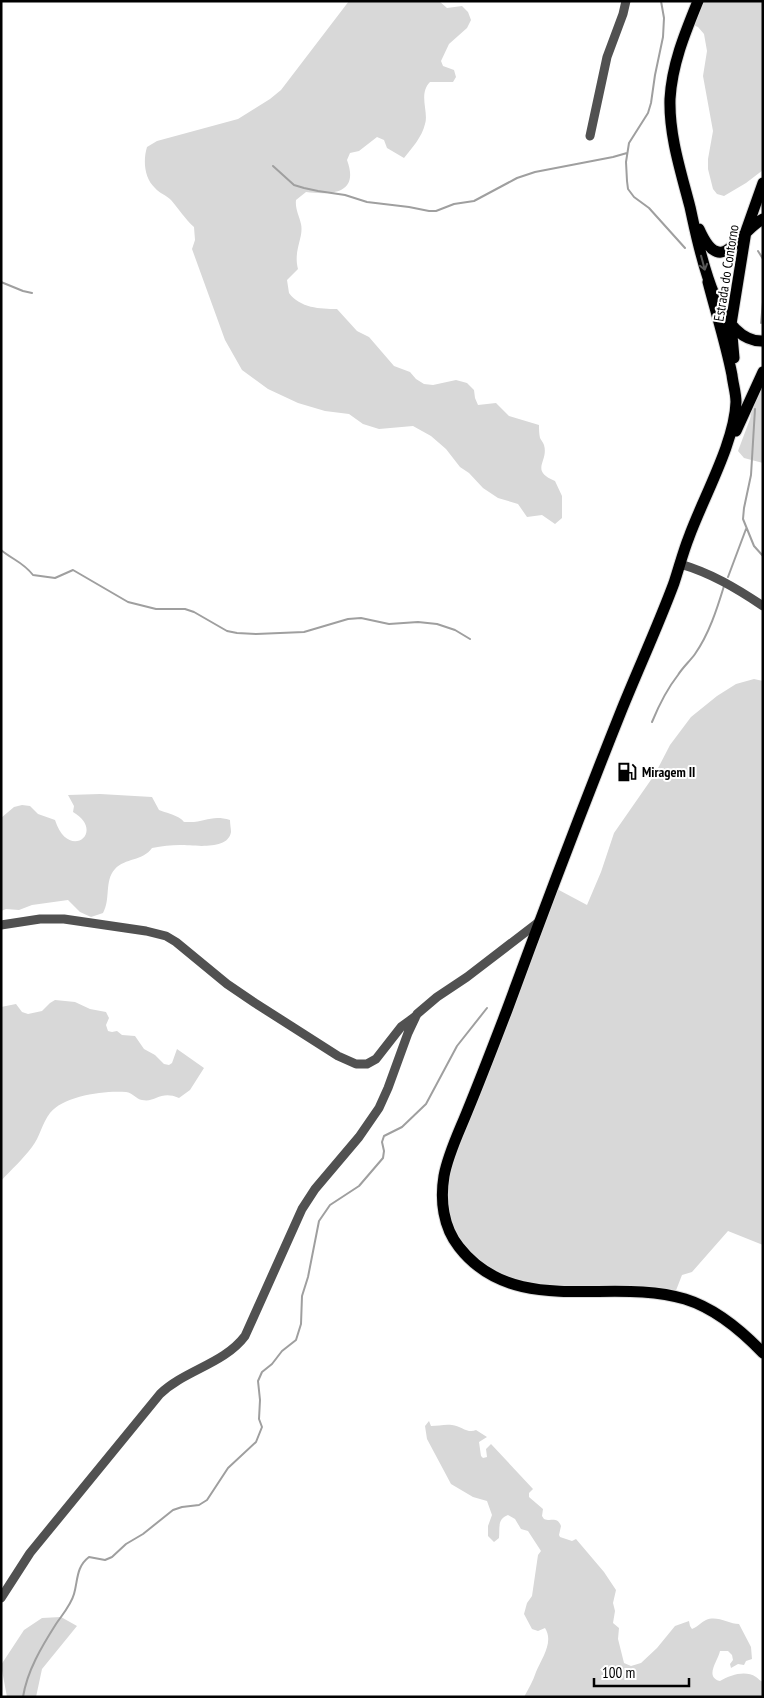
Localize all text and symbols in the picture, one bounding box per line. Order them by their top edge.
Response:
street label: Estrada do Contorno [709,223,743,323]
one-way arrow [699,254,708,270]
fuel station icon: Miragem II [616,761,638,783]
place label: Miragem II [642,763,695,781]
scale bar [594,1656,689,1688]
text: 100 m [602,1663,635,1682]

